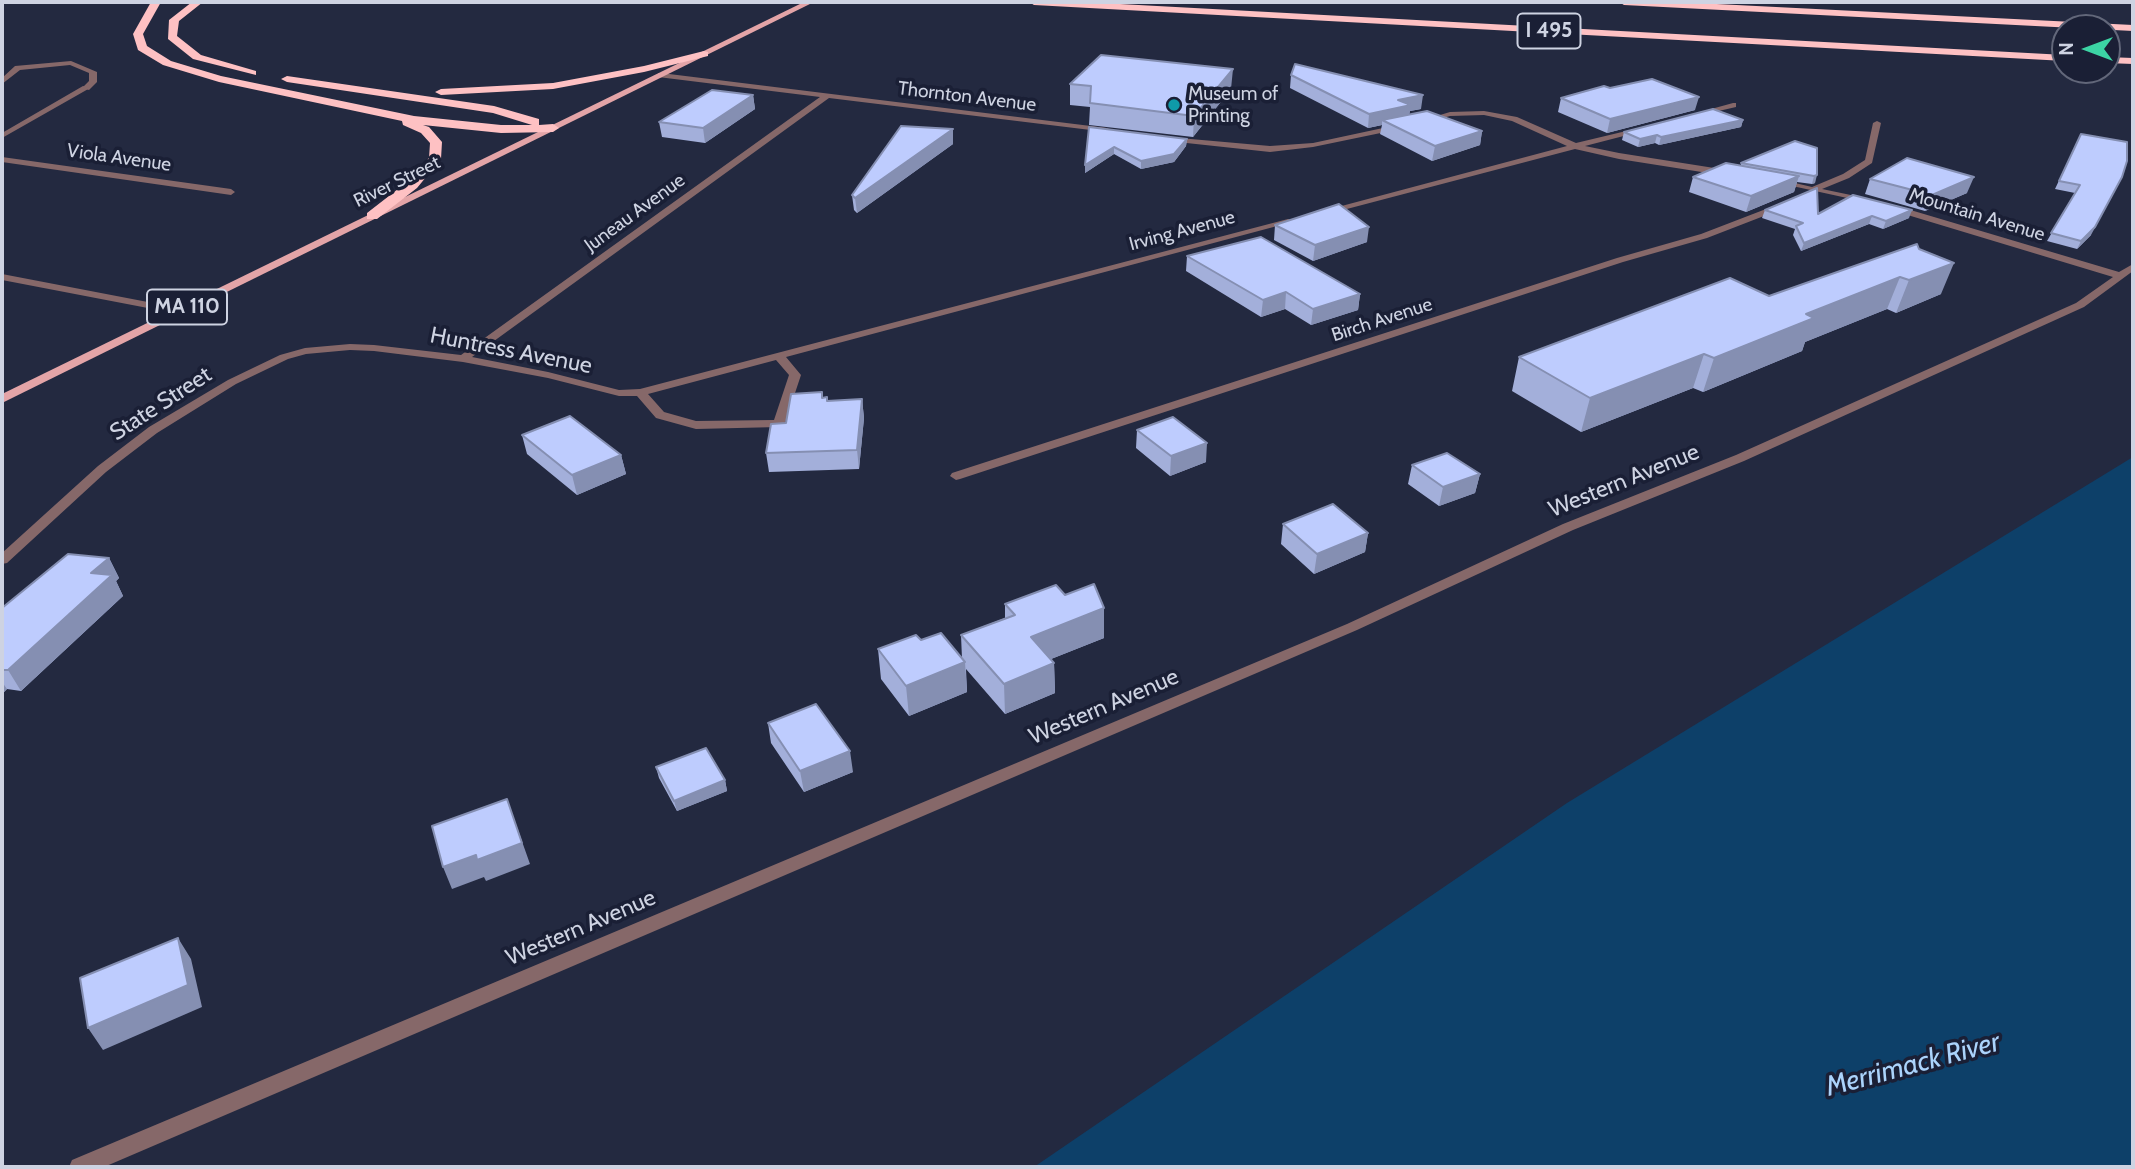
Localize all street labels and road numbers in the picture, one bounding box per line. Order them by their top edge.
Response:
road number: I 495 [1518,14,1580,48]
street label: Thornton Avenue [897,77,1037,117]
street label: Viola Avenue [65,139,173,177]
street label: River Street [350,151,444,213]
street label: Juneau Avenue [580,169,690,257]
street label: Mountain Avenue [1906,184,2048,246]
street label: Irving Avenue [1127,206,1237,256]
road number: MA 110 [147,290,227,324]
street label: Birch Avenue [1329,293,1435,347]
street label: Huntress Avenue [428,322,594,380]
street label: State Street [105,361,217,447]
street label: Western Avenue [1545,438,1703,524]
street label: Western Avenue [1025,663,1183,751]
street label: Western Avenue [502,884,660,972]

